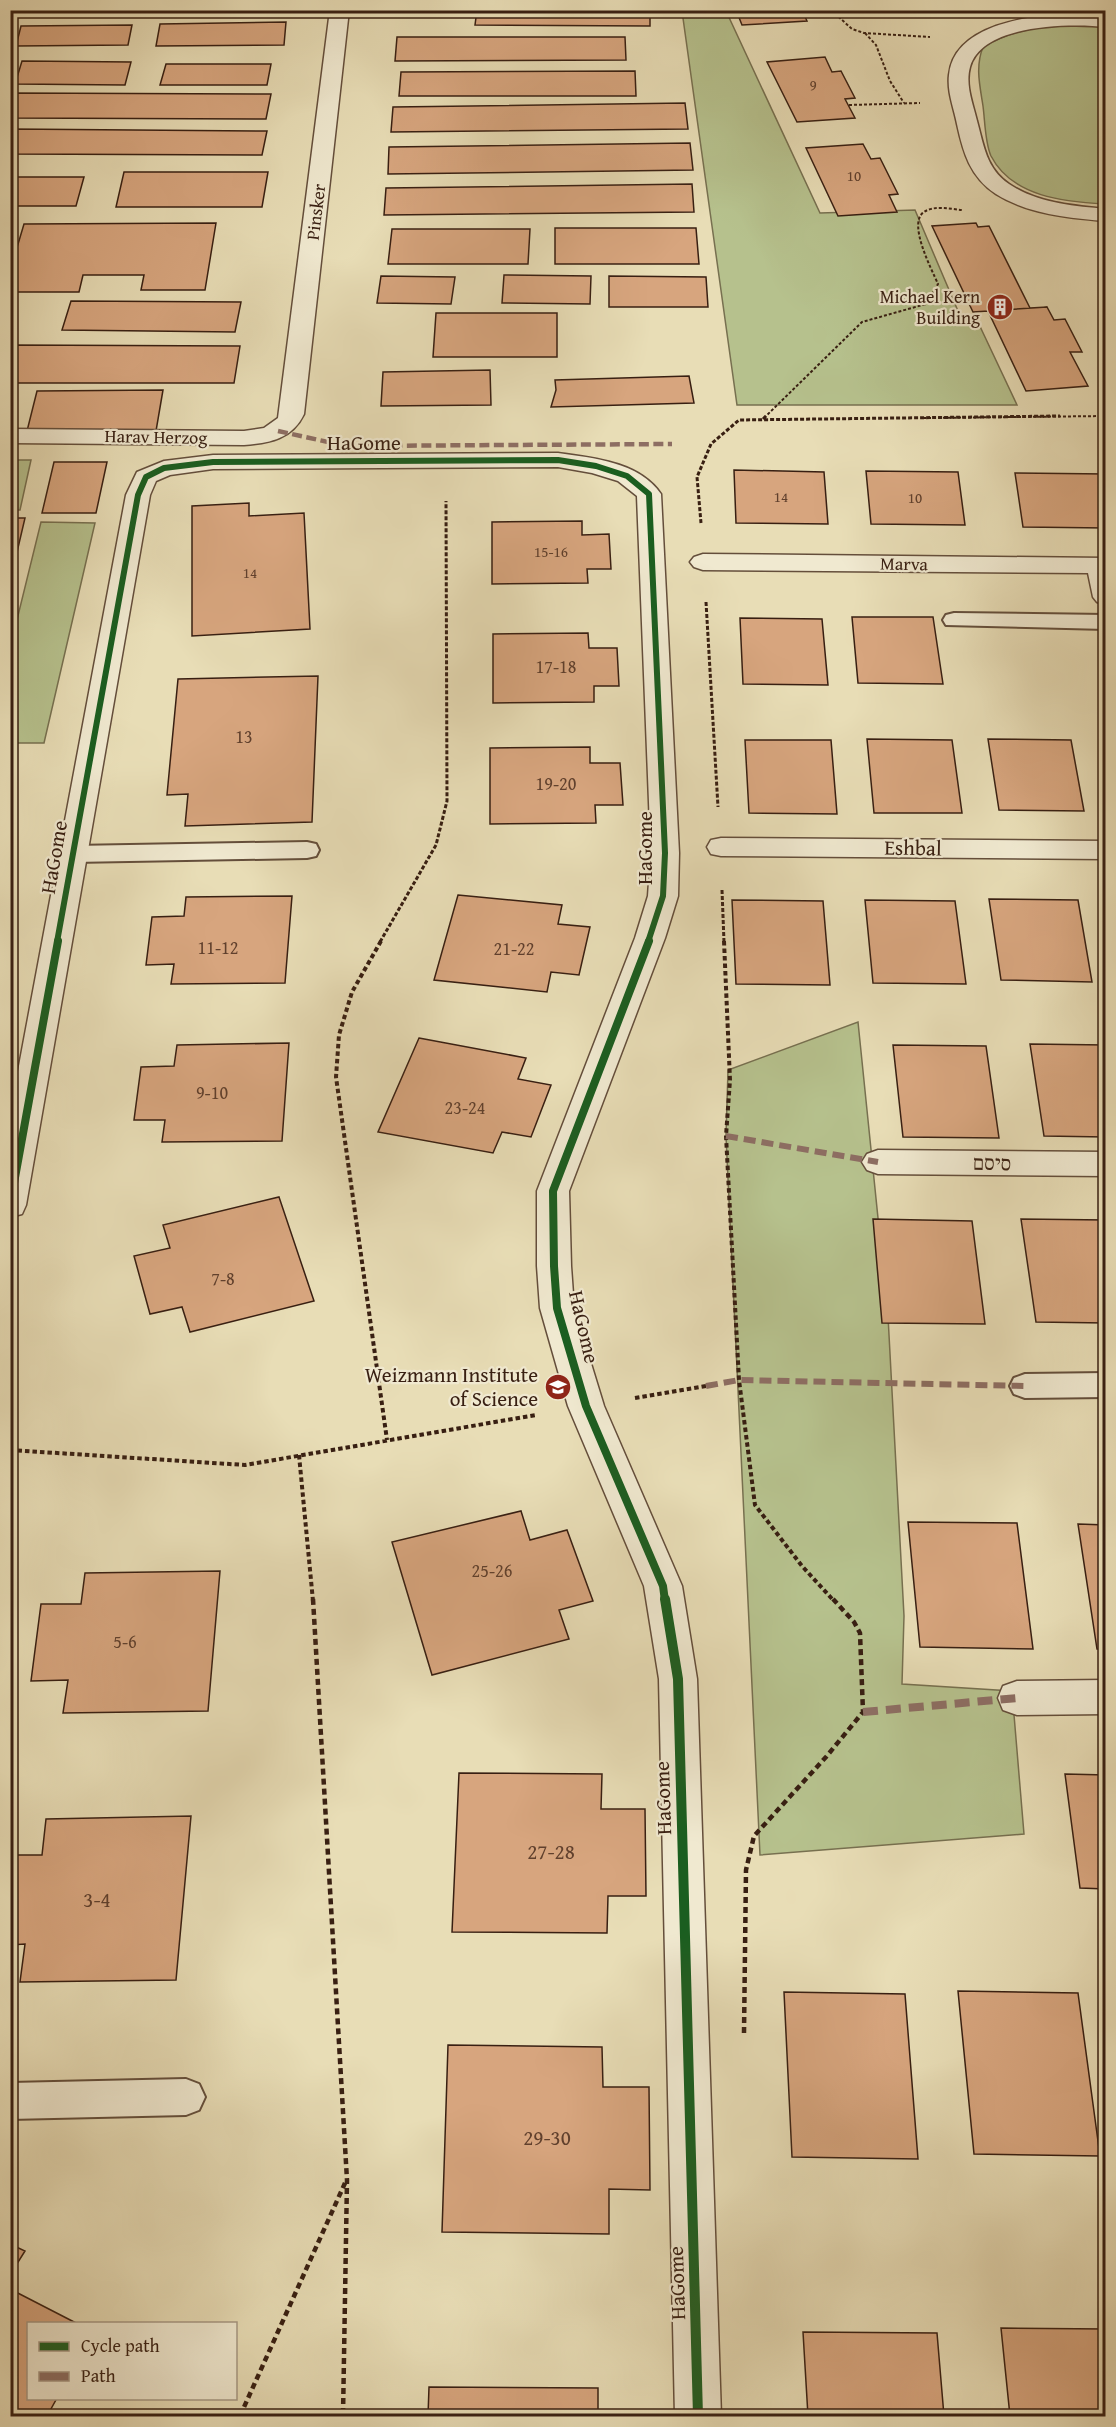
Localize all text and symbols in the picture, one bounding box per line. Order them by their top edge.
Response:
house number: 9 [809,74,817,95]
house number: 10 [847,165,861,186]
street label: Pinsker [299,182,332,242]
place label: Michael Kern Building [880,283,980,331]
building icon: Michael Kern Building [985,292,1015,322]
street label: Harav Herzog [104,422,208,451]
street label: HaGome [327,427,401,458]
house number: 14 [774,486,788,507]
house number: 10 [908,487,922,508]
house number: 15-16 [534,541,568,562]
street label: Marva [880,550,929,577]
house number: 14 [243,562,257,583]
house number: 17-18 [536,653,576,680]
house number: 13 [235,723,253,750]
house number: 19-20 [536,770,577,797]
street label: HaGome [629,811,660,885]
street label: HaGome [32,818,75,896]
street label: Eshbal [884,832,942,864]
house number: 11-12 [198,934,238,961]
house number: 21-22 [494,935,534,962]
house number: 9-10 [196,1079,228,1106]
house number: 23-24 [445,1094,485,1121]
street label: סיסם [973,1147,1011,1178]
house number: 7-8 [211,1265,235,1292]
street label: HaGome [561,1287,608,1367]
place label: Weizmann Institute of Science [365,1359,538,1414]
school or university icon: Weizmann Institute of Science [543,1372,573,1402]
house number: 25-26 [472,1557,512,1584]
house number: 5-6 [113,1628,137,1655]
street label: HaGome [646,1760,679,1836]
house number: 27-28 [527,1836,575,1867]
house number: 3-4 [83,1884,111,1915]
house number: 29-30 [523,2122,571,2153]
street label: HaGome [660,2245,693,2321]
legend [27,2322,237,2400]
text: Cycle path [81,2332,160,2359]
text: Path [81,2362,116,2389]

